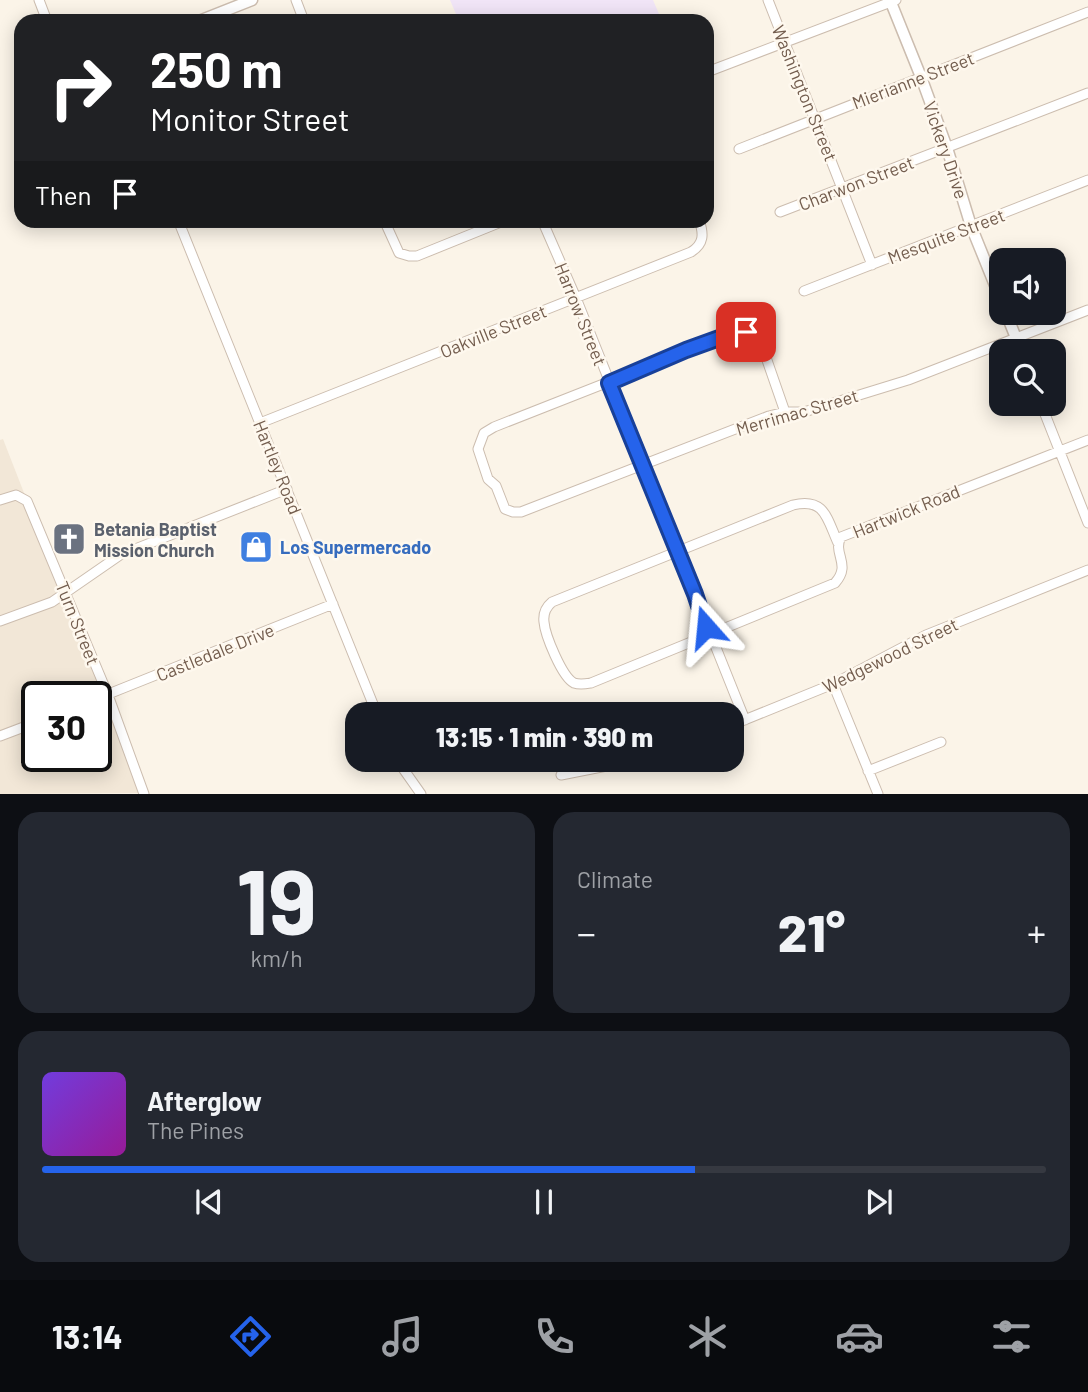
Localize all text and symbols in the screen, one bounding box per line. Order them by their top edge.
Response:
street label: Washington Street [768,22,842,164]
text: 250 m [150,39,283,98]
icon: right [35,42,126,133]
street label: Mierianne Street [849,47,977,113]
street label: Vickery Drive [919,98,973,202]
text: Monitor Street [150,99,350,137]
street label: Charwon Street [795,151,917,215]
icon: arrive [106,175,144,213]
text: Then [35,179,92,210]
street label: Mesquite Street [884,204,1008,268]
map controls [989,248,1066,416]
button: sound [989,248,1066,325]
street label: Harrow Street [550,259,612,369]
street label: Oakville Street [436,300,550,362]
pin [716,302,776,362]
icon: arrive [727,313,765,351]
button: search [989,339,1066,416]
street label: Merrimac Street [733,384,861,440]
street label: Hartley Road [249,417,307,517]
street label: Hartwick Road [849,480,963,542]
place label: Betania Baptist Mission Church [94,518,217,561]
church icon: Betania Baptist Mission Church [50,520,88,558]
shop icon: Los Supermercado [237,528,275,566]
place label: Los Supermercado [280,536,431,558]
street label: Turn Street [51,578,105,668]
position arrow [669,590,743,664]
street label: Wedgewood Street [819,613,961,697]
street label: Castledale Drive [153,618,277,686]
speed limit sign: 30 [21,681,112,772]
text: 13:15 · 1 min · 390 m [436,721,653,752]
text: 19 [236,844,317,953]
text: Climate [577,865,653,893]
text: 21° [778,900,845,962]
text: − [577,909,596,955]
text: + [1027,909,1046,955]
text: km/h [250,944,303,972]
text: Afterglow [147,1085,262,1116]
text: The Pines [147,1116,244,1144]
icon: previous [190,1183,228,1221]
icon: pause [525,1183,563,1221]
icon: next [860,1183,898,1221]
icon: directions [226,1312,275,1361]
icon: music [378,1312,427,1361]
icon: phone [530,1312,579,1361]
icon: climate [683,1312,732,1361]
icon: car [835,1312,884,1361]
icon: filters [987,1312,1036,1361]
text: 13:14 [52,1317,123,1355]

